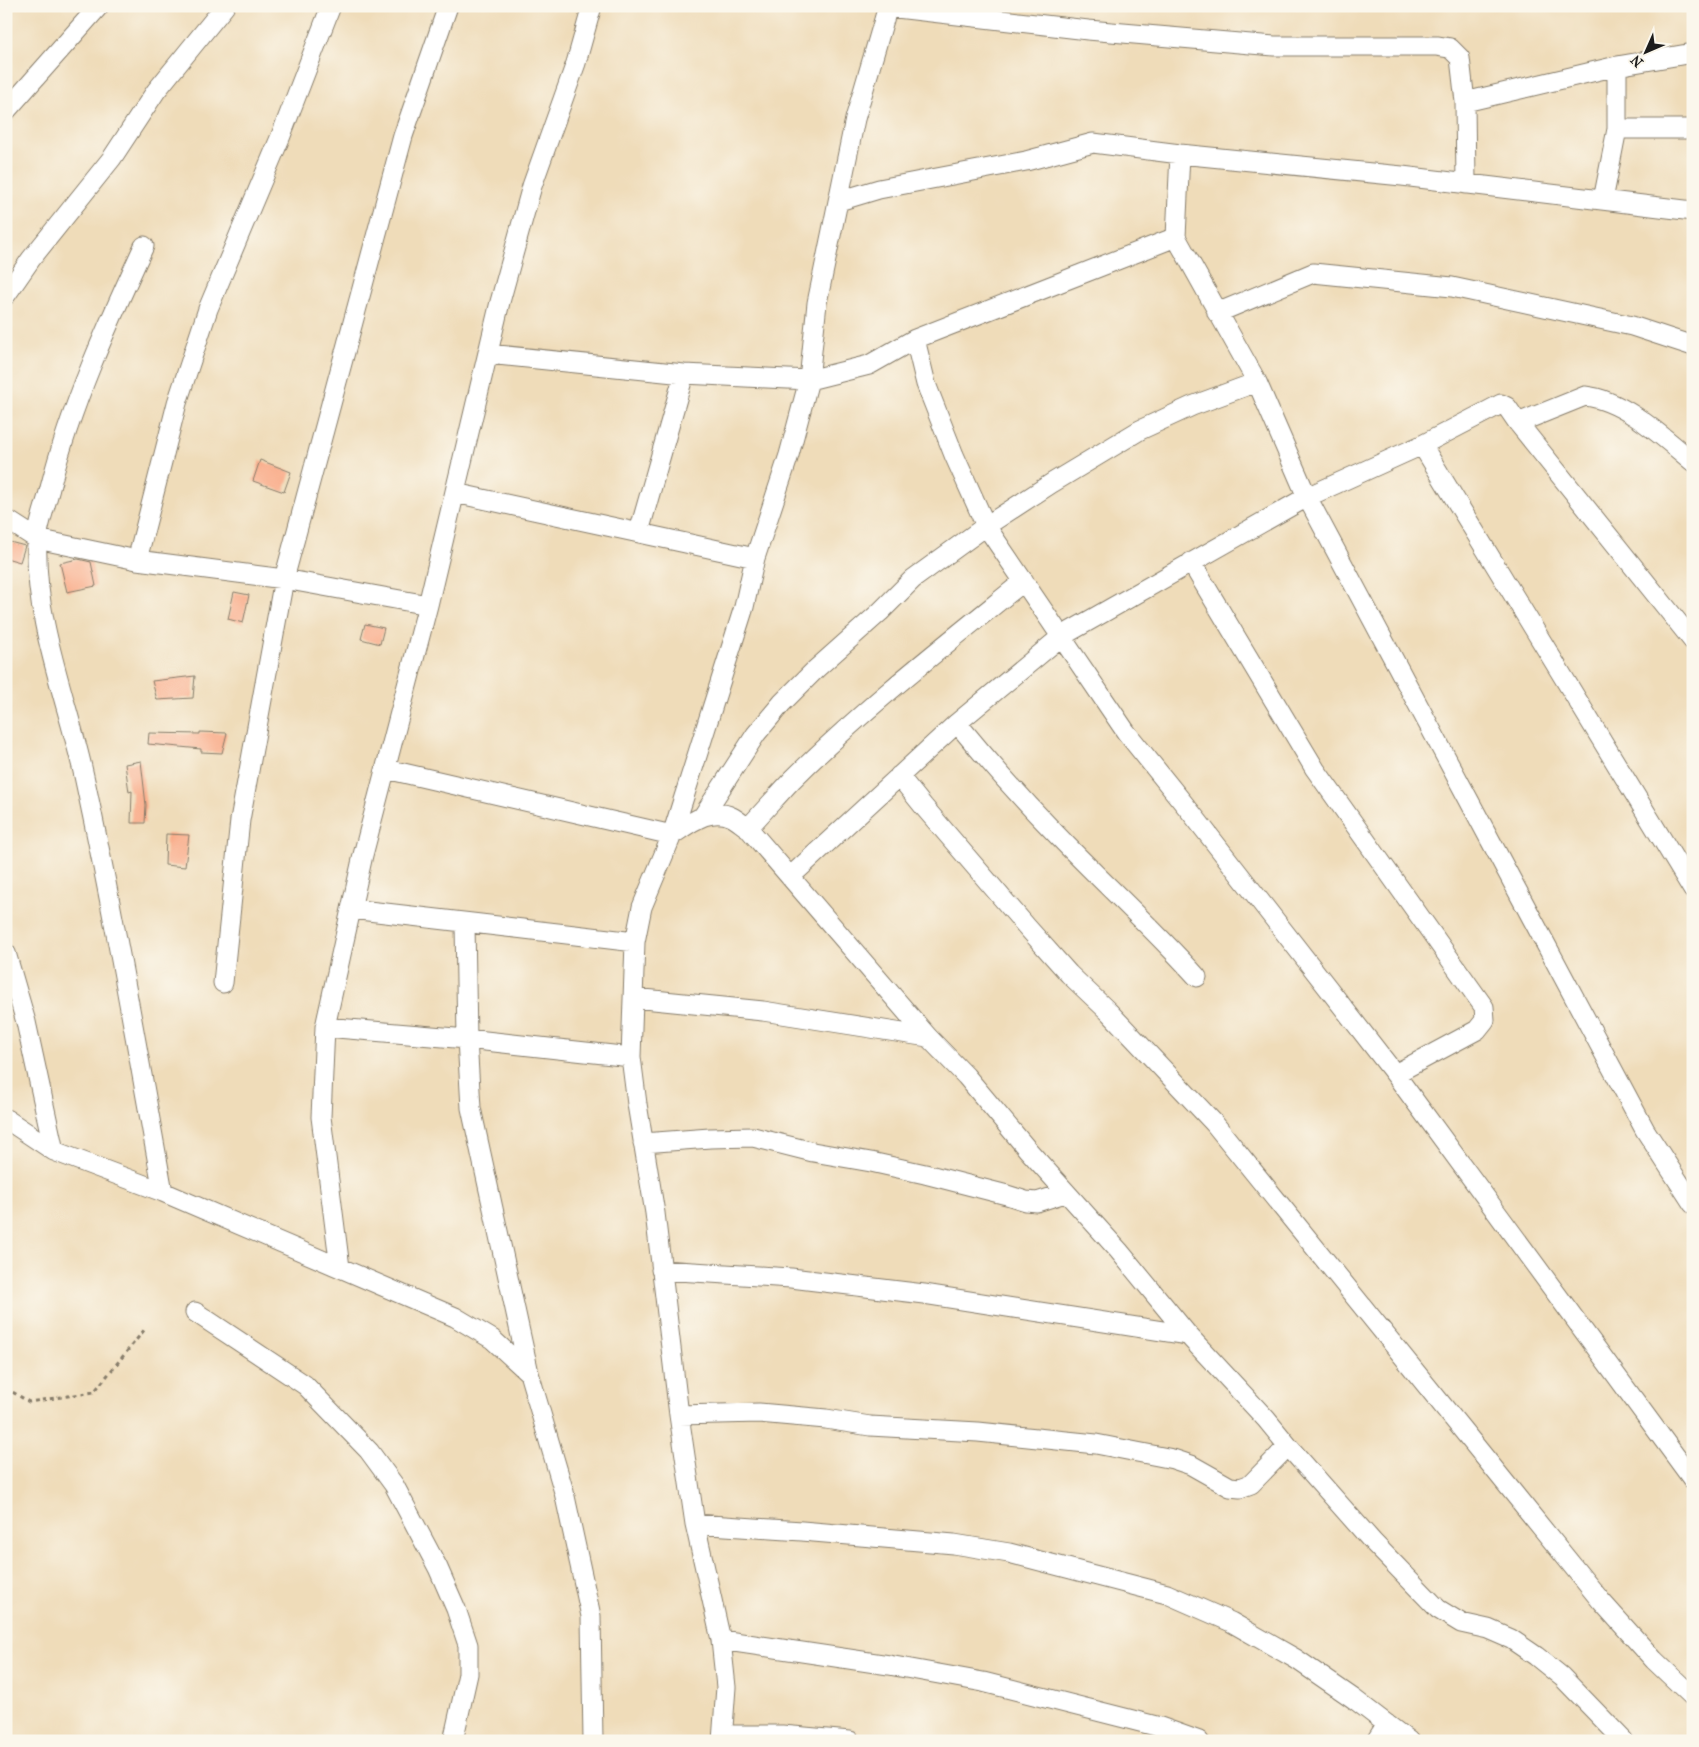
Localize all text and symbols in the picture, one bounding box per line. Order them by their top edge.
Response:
north arrow [1622,28,1672,78]
text: N [1627,51,1647,71]

